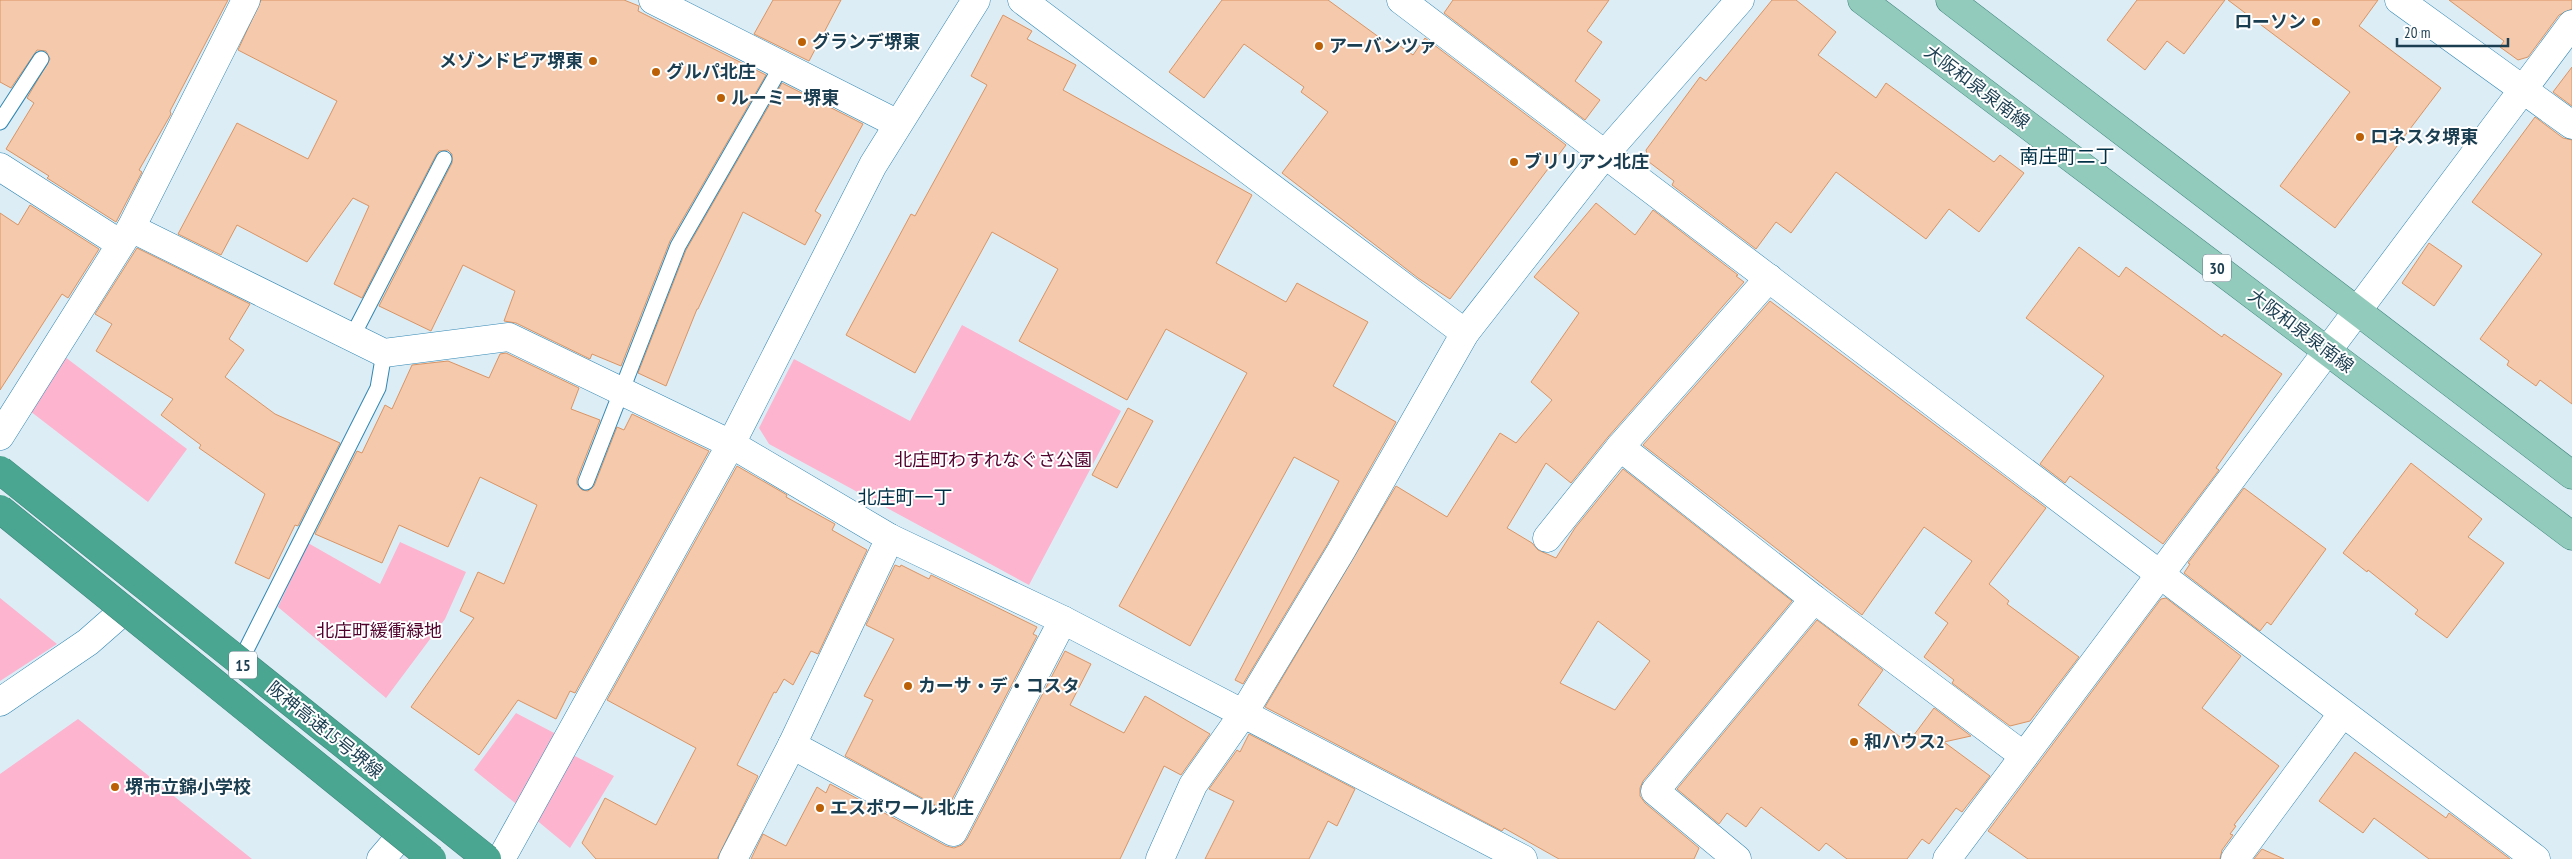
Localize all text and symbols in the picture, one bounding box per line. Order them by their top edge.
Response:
place label: ローソン [2234,10,2306,33]
scale bar [2397,15,2508,47]
marker: ローソン [2310,16,2322,28]
text: 20 m [2404,23,2430,42]
place label: グランデ堺東 [812,30,920,53]
place label: アーバンツァ [1329,34,1437,57]
marker: グランデ堺東 [796,36,808,48]
marker: アーバンツァ [1313,40,1325,52]
street label: 大阪和泉泉南線 [1920,40,2035,134]
place label: メゾンドピア堺東 [439,49,583,72]
marker: メゾンドピア堺東 [587,55,599,67]
place label: グルパ北庄 [666,60,756,83]
marker: グルパ北庄 [650,66,662,78]
place label: ルーミー堺東 [731,86,839,109]
marker: ルーミー堺東 [715,92,727,104]
place label: ロネスタ堺東 [2370,125,2478,148]
marker: ロネスタ堺東 [2354,131,2366,143]
district label: 南庄町二丁 [2019,144,2115,168]
place label: ブリリアン北庄 [1524,150,1649,173]
marker: ブリリアン北庄 [1508,156,1520,168]
road number: 30 [2203,254,2231,282]
street label: 大阪和泉泉南線 [2244,284,2359,378]
park label: 北庄町わすれなぐさ公園 [894,448,1092,471]
district label: 北庄町一丁 [857,485,953,509]
park label: 北庄町緩衝緑地 [316,619,442,642]
road number: 15 [229,652,257,678]
place label: カーサ・デ・コスタ [918,674,1080,697]
street label: 阪神高速15号堺線 [263,676,388,783]
marker: カーサ・デ・コスタ [902,680,914,692]
place label: 和ハウス2 [1864,730,1945,753]
marker: 和ハウス2 [1848,736,1860,748]
place label: 堺市立錦小学校 [125,775,251,798]
marker: 堺市立錦小学校 [109,781,121,793]
place label: エスポワール北庄 [830,796,974,819]
marker: エスポワール北庄 [814,802,826,814]

